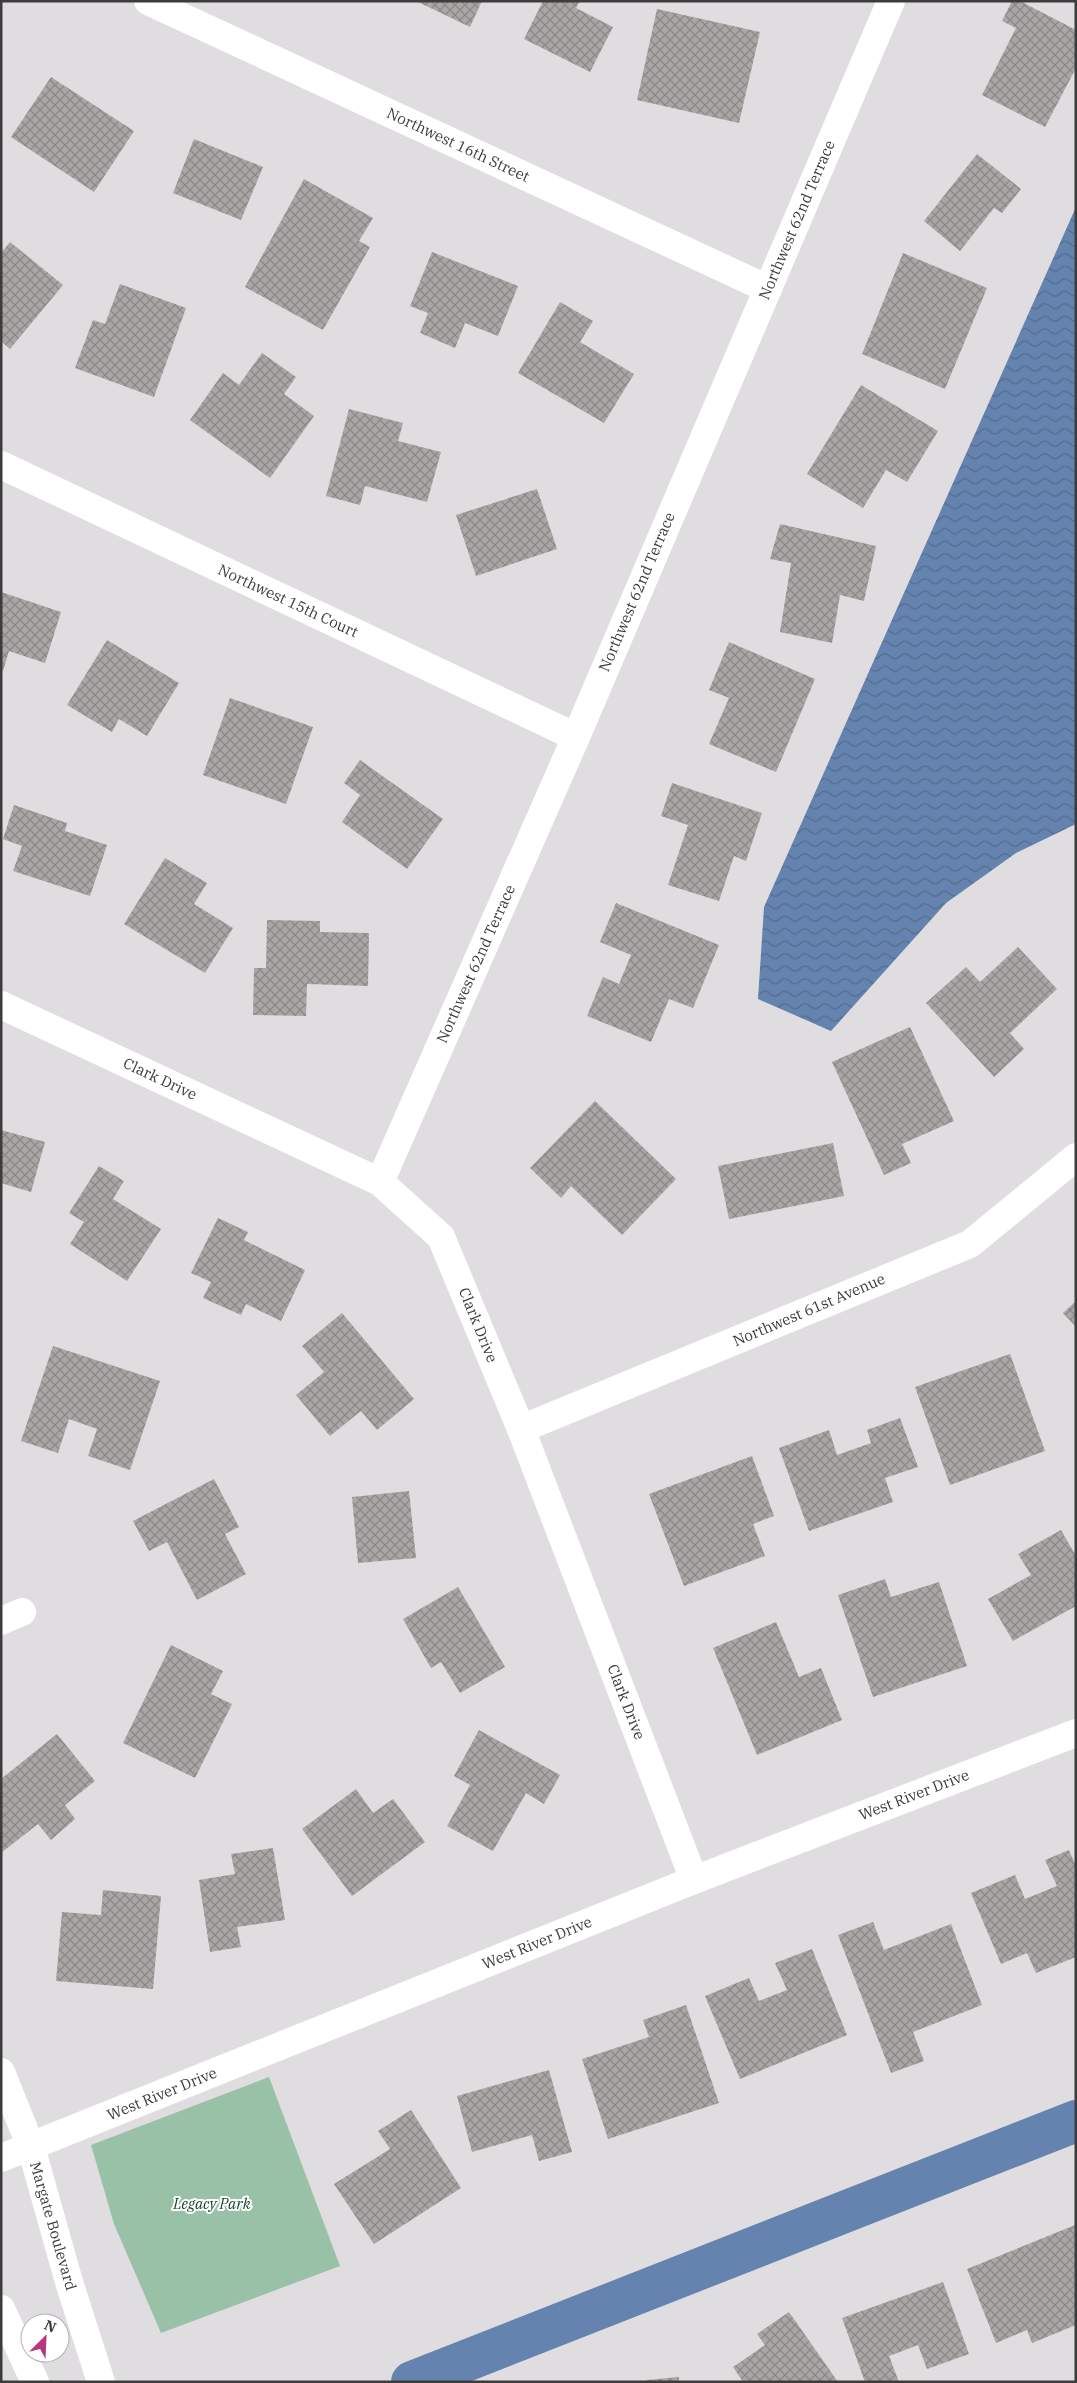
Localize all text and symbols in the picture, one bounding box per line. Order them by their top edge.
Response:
street label: Northwest 16th Street [384,103,533,186]
street label: Northwest 62nd Terrace [754,137,839,302]
street label: Northwest 62nd Terrace [594,509,679,674]
street label: Northwest 15th Court [215,560,361,641]
street label: Northwest 62nd Terrace [432,882,519,1046]
street label: Clark Drive [120,1053,200,1104]
street label: Northwest 61st Avenue [730,1269,888,1350]
street label: Clark Drive [455,1285,502,1365]
street label: Clark Drive [603,1661,650,1742]
street label: West River Drive [856,1765,972,1824]
street label: West River Drive [479,1912,594,1973]
street label: West River Drive [104,2063,219,2124]
street label: Margate Boulevard [26,2159,81,2292]
park label: Legacy Park [172,2194,251,2213]
north arrow [20,2313,70,2363]
text: N [42,2316,59,2337]

